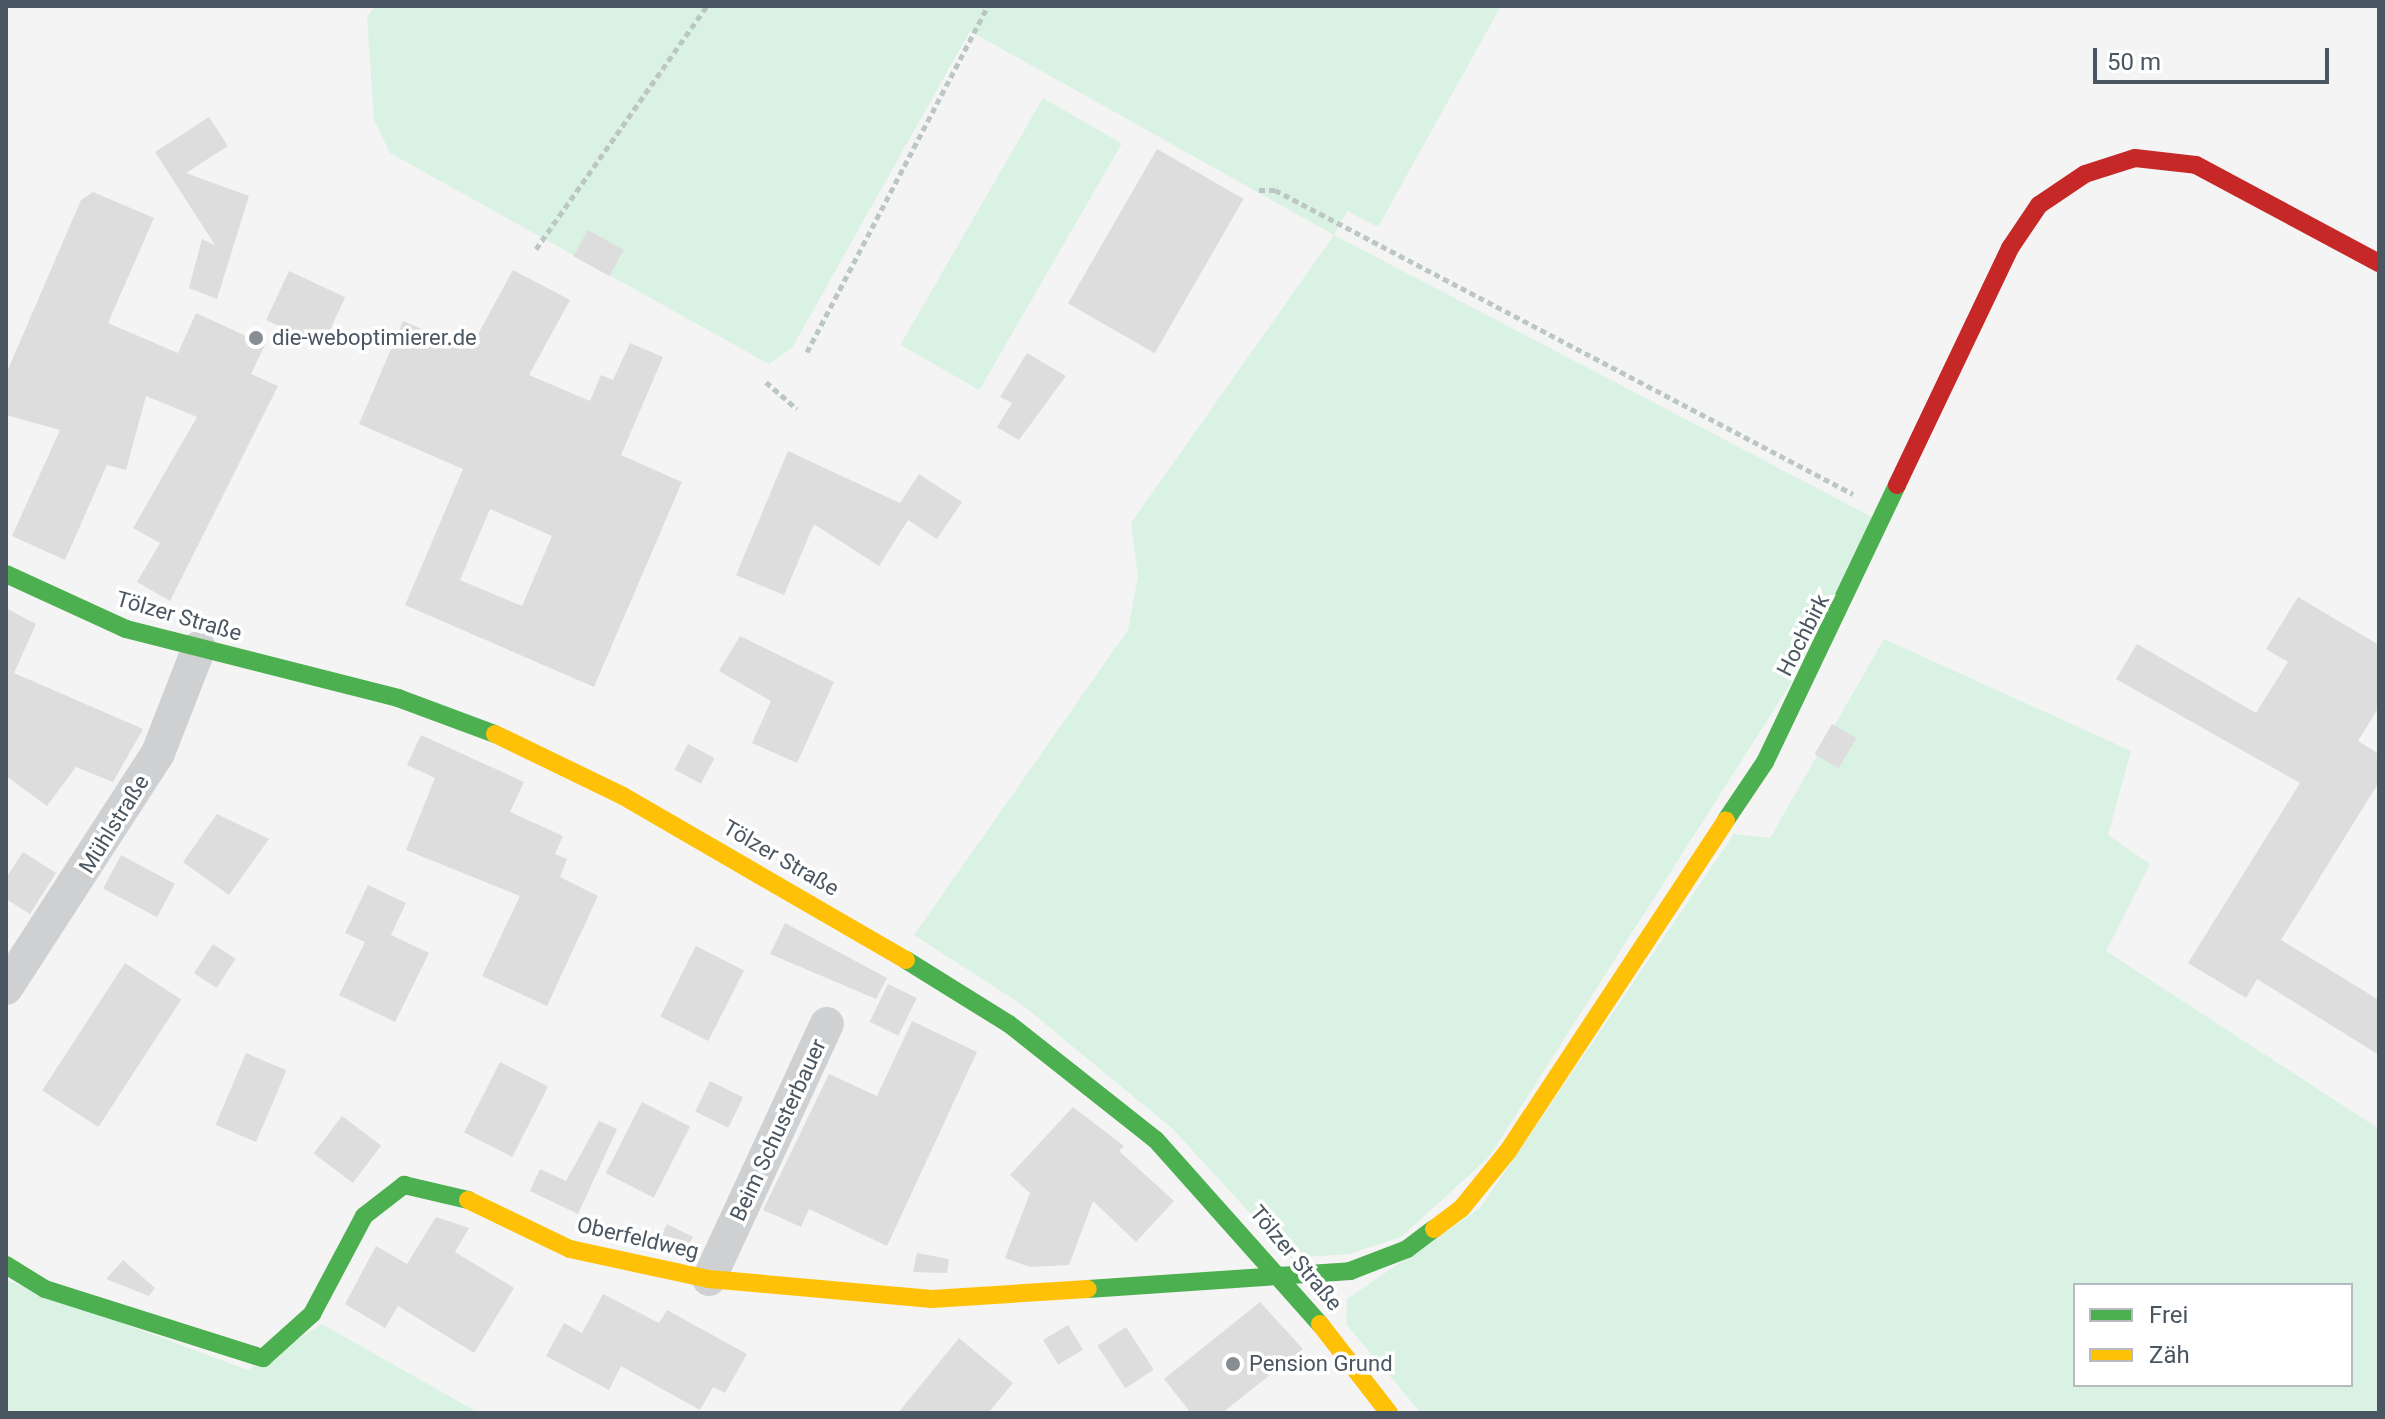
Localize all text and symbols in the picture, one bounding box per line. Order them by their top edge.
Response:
scale bar [2097,32,2333,82]
text: 50 m [2107,48,2161,76]
place label: die-weboptimierer.de [272,325,477,351]
marker: die-weboptimierer.de [247,329,265,347]
street label: Tölzer Straße [113,585,245,647]
street label: Hochbirk [1771,590,1835,680]
street label: Mühlstraße [73,770,155,878]
street label: Tölzer Straße [718,814,844,902]
street label: Beim Schusterbauer [724,1035,832,1225]
street label: Tölzer Straße [1244,1200,1348,1316]
street label: Oberfeldweg [575,1211,701,1265]
legend [2073,1283,2353,1387]
text: Frei [2149,1301,2188,1329]
text: Zäh [2149,1341,2190,1369]
place label: Pension Grund [1249,1351,1393,1377]
marker: Pension Grund [1224,1355,1242,1373]

